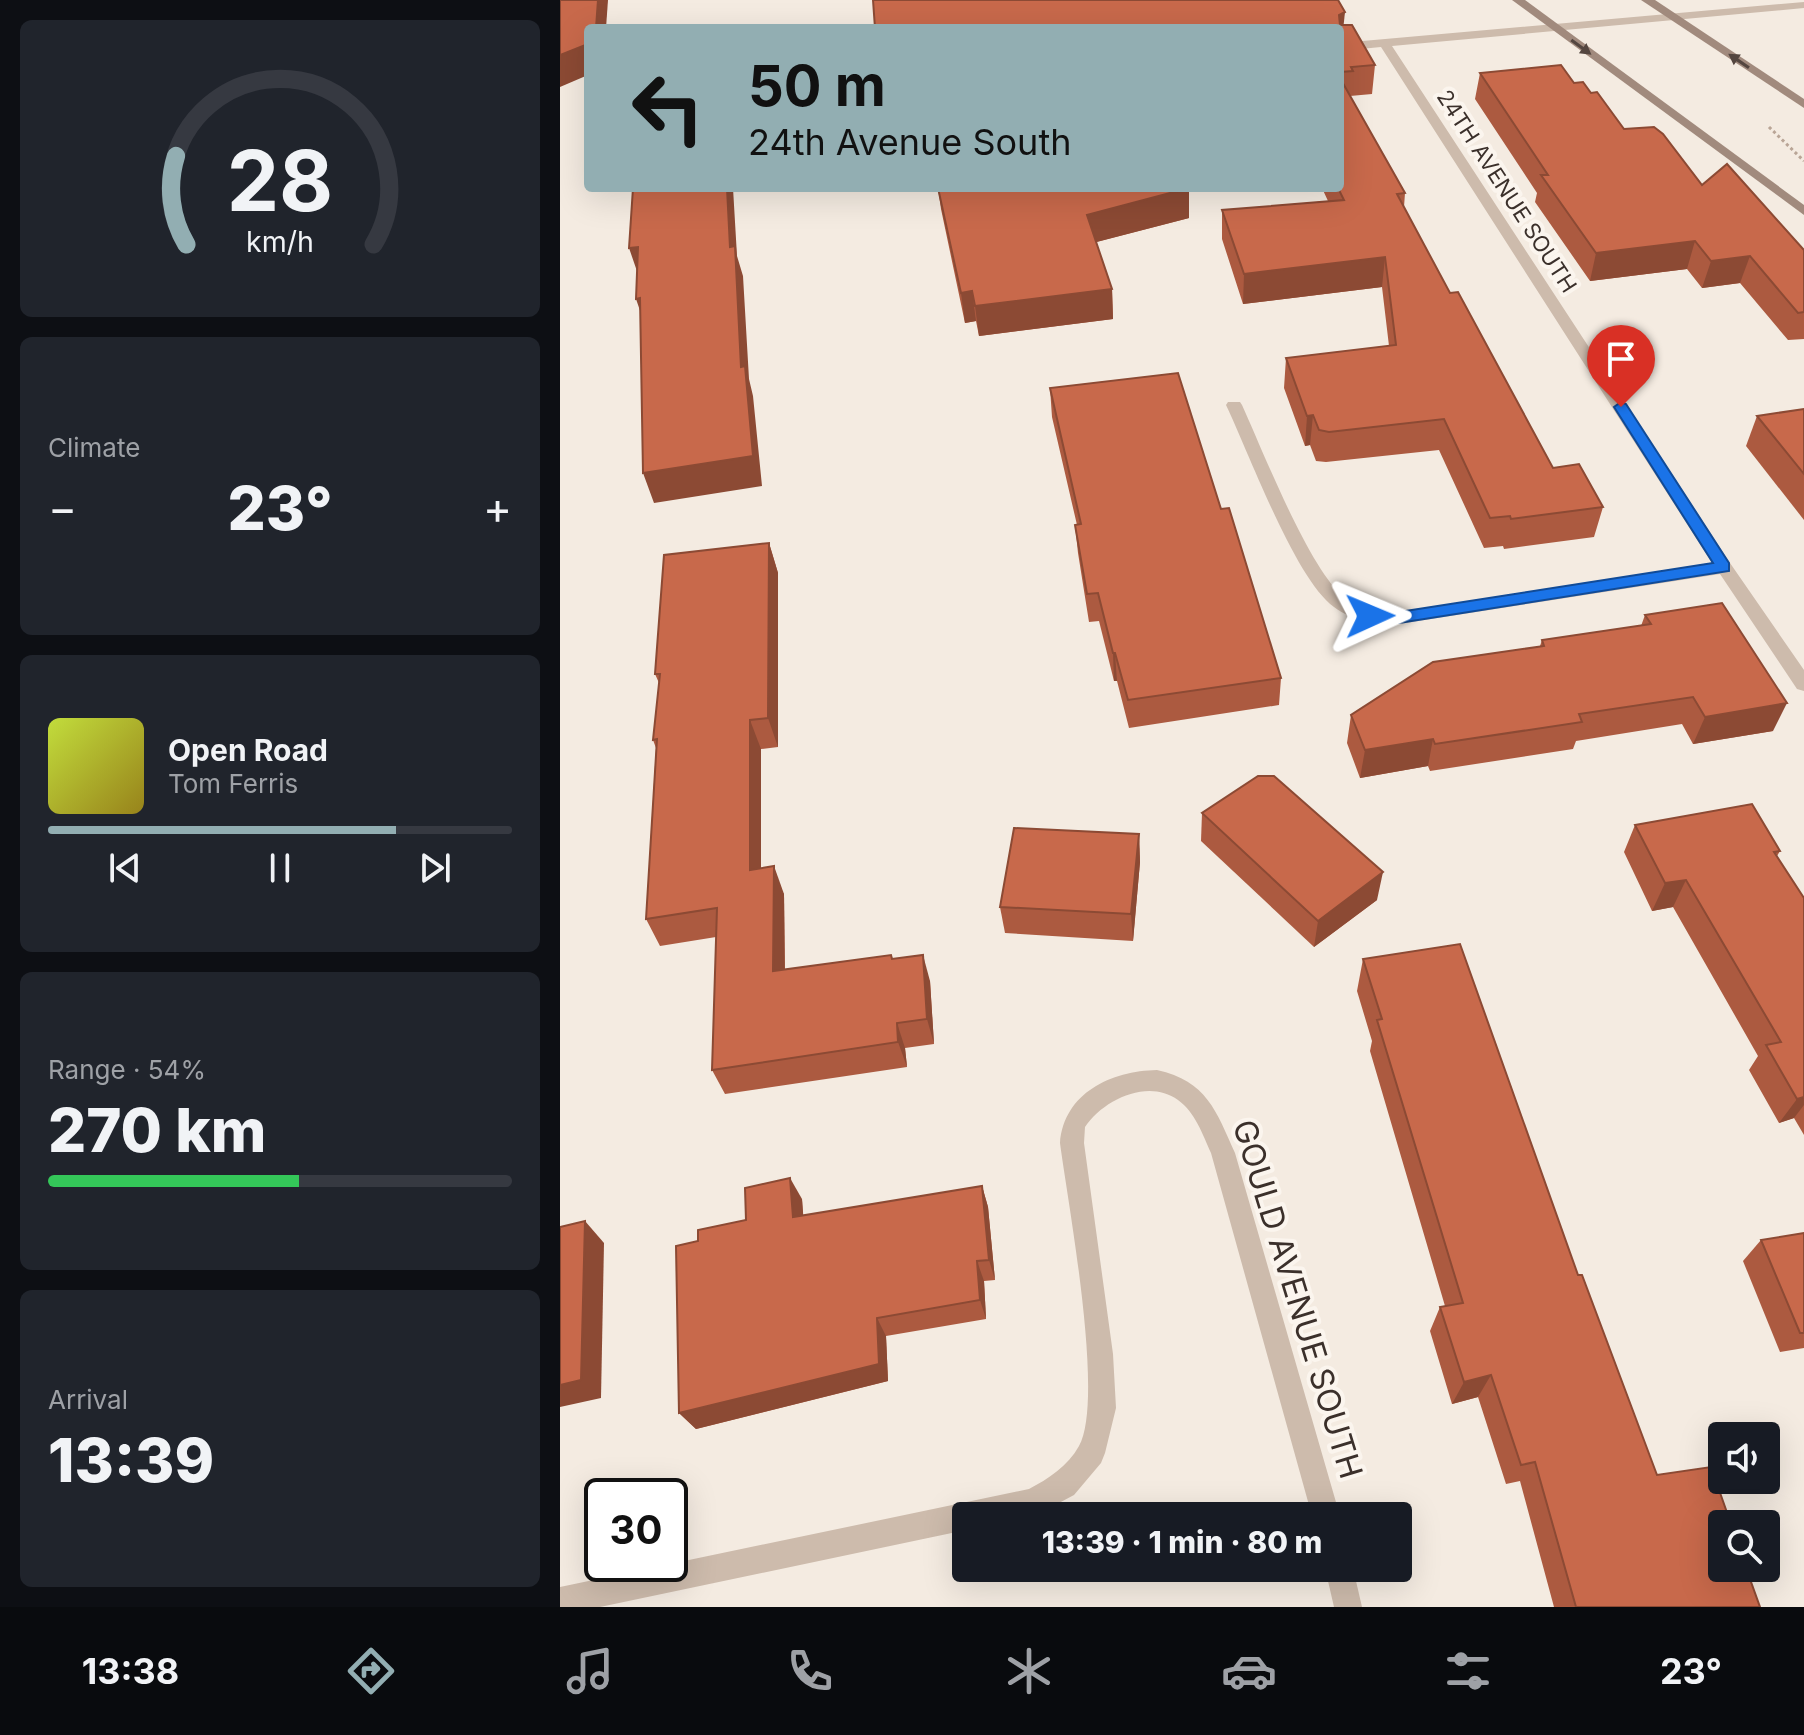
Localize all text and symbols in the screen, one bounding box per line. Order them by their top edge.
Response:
one-way arrow [1570,39,1592,55]
text: 50 m [748,52,886,120]
one-way arrow [1728,54,1750,69]
icon: left [616,56,720,160]
street label: 24TH AVENUE SOUTH [1432,85,1582,297]
text: 24th Avenue South [748,120,1071,164]
text: 28 [227,129,333,230]
text: km/h [246,224,314,259]
pin [1587,325,1655,407]
icon: arrive [1599,337,1643,381]
text: Climate [48,432,140,463]
text: 23° [227,472,333,544]
text: − [48,481,77,535]
text: + [483,481,512,535]
position arrow [1328,574,1412,658]
text: Open Road [168,732,328,768]
text: Tom Ferris [168,768,298,799]
icon: previous [103,846,147,890]
icon: pause [258,846,302,890]
icon: next [413,846,457,890]
text: Range · 54% [48,1054,206,1085]
text: 270 km [48,1094,266,1166]
street label: GOULD AVENUE SOUTH [1225,1115,1371,1483]
text: Arrival [48,1384,128,1415]
map controls [1708,1422,1780,1582]
button: sound [1708,1422,1780,1494]
text: 13:39 [48,1424,214,1496]
speed limit sign: 30 [584,1478,688,1582]
button: search [1708,1510,1780,1582]
text: 13:39 · 1 min · 80 m [1042,1524,1322,1560]
icon: directions [343,1643,399,1699]
icon: music [562,1643,618,1699]
icon: phone [782,1643,838,1699]
icon: climate [1001,1643,1057,1699]
icon: car [1221,1643,1277,1699]
icon: filters [1440,1643,1496,1699]
text: 13:38 [82,1649,179,1693]
text: 23° [1660,1649,1722,1693]

